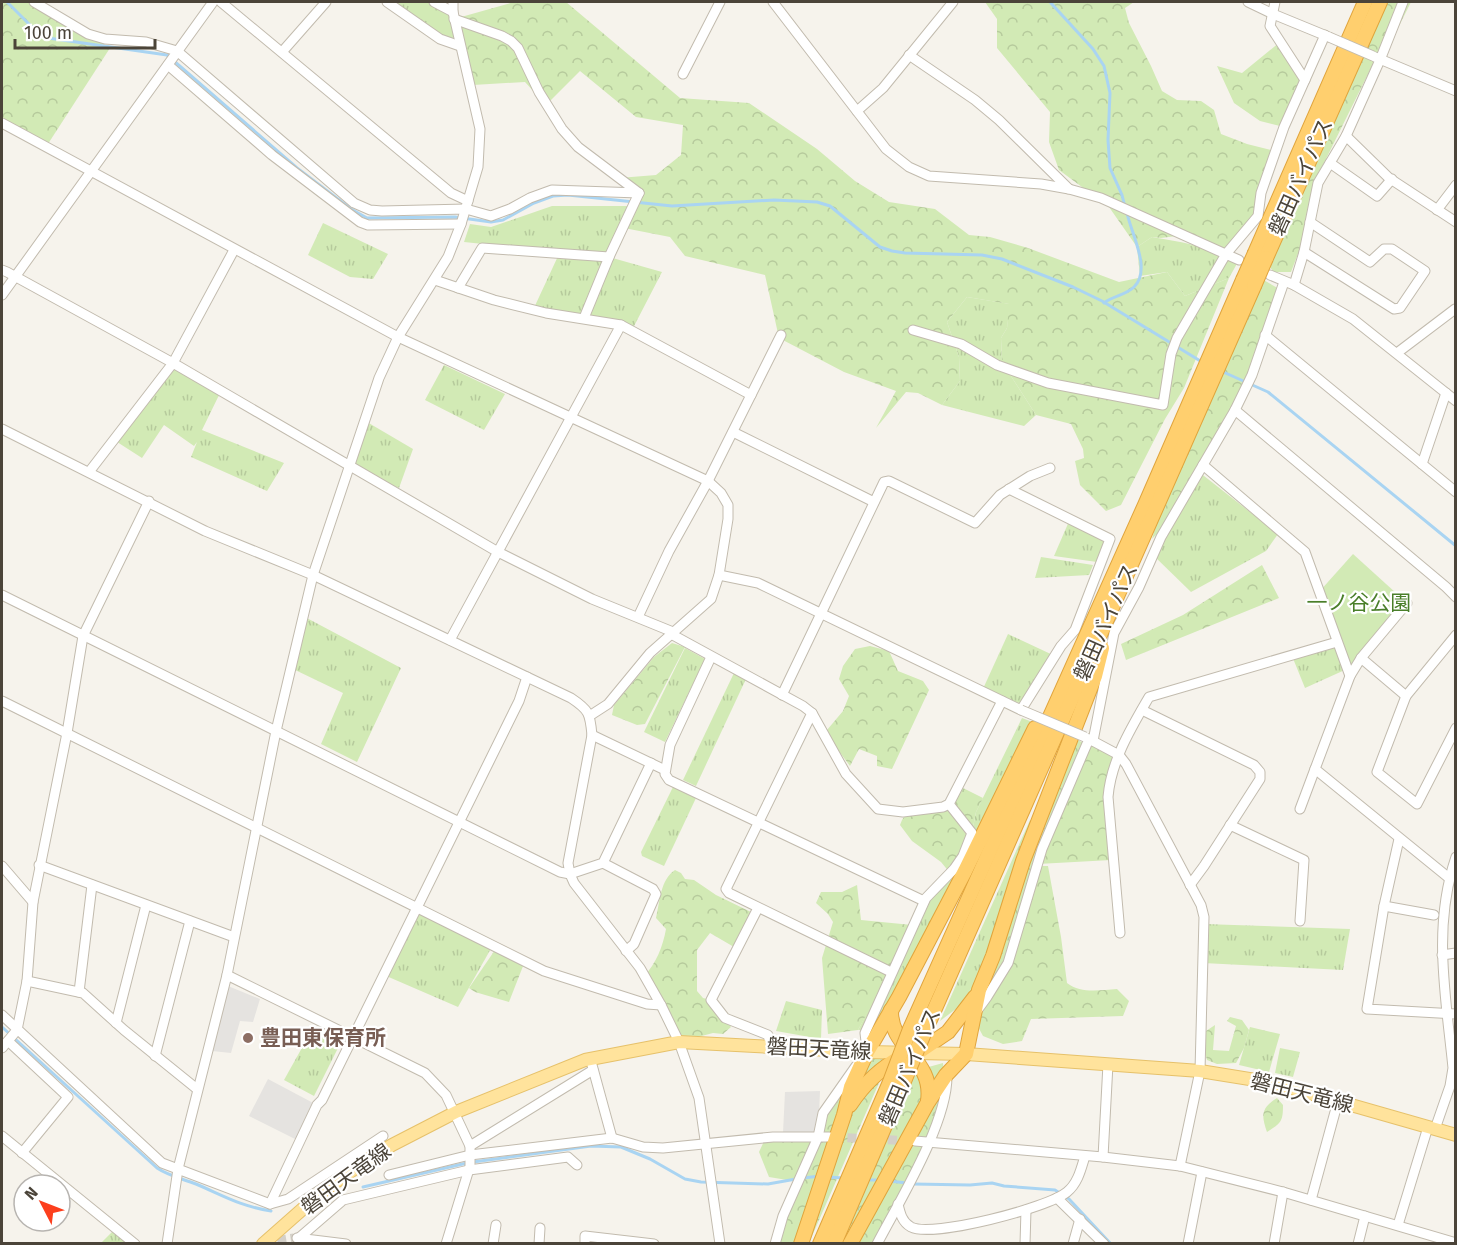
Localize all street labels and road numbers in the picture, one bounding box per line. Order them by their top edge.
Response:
street label: 磐田バイパス [1264,114,1338,240]
street label: 磐田バイパス [1069,559,1143,685]
street label: 磐田バイパス [873,1004,947,1130]
street label: 磐田天竜線 [766,1033,872,1065]
street label: 磐田天竜線 [1248,1068,1356,1118]
street label: 磐田天竜線 [296,1138,396,1220]

